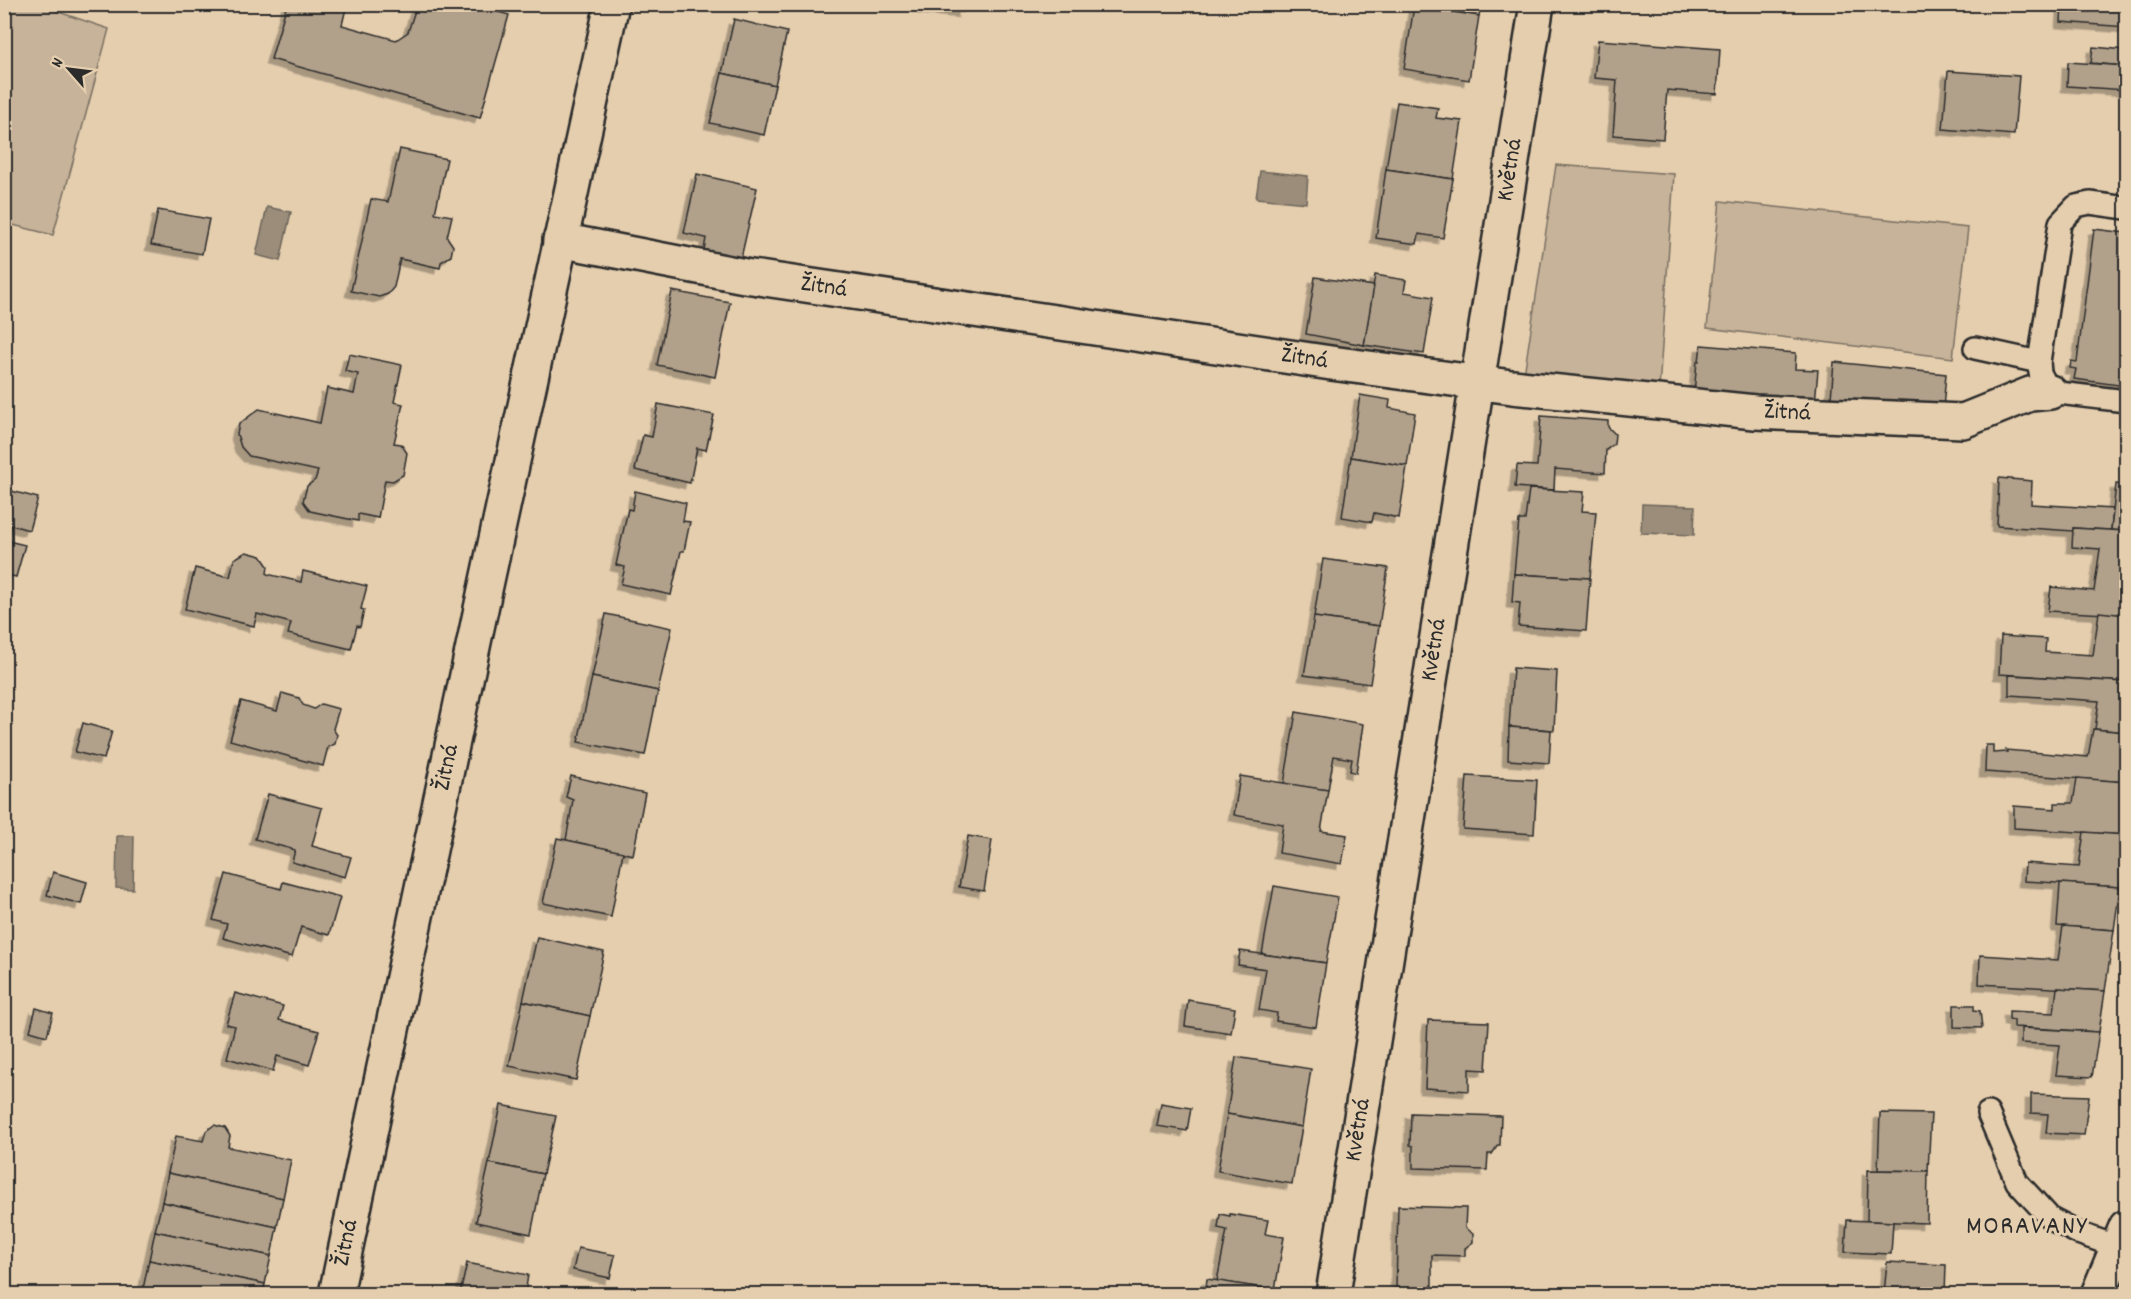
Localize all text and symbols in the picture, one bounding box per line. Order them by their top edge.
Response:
north arrow [39,39,99,99]
text: N [46,54,70,72]
street label: Květná [1489,136,1532,204]
street label: Žitná [798,267,849,308]
street label: Žitná [1279,339,1330,379]
street label: Žitná [1763,395,1811,431]
street label: Květná [1413,616,1457,684]
street label: Žitná [426,741,469,794]
street label: Květná [1337,1096,1381,1164]
district label: MORAVANY [1966,1208,2088,1247]
street label: Žitná [325,1217,368,1270]

